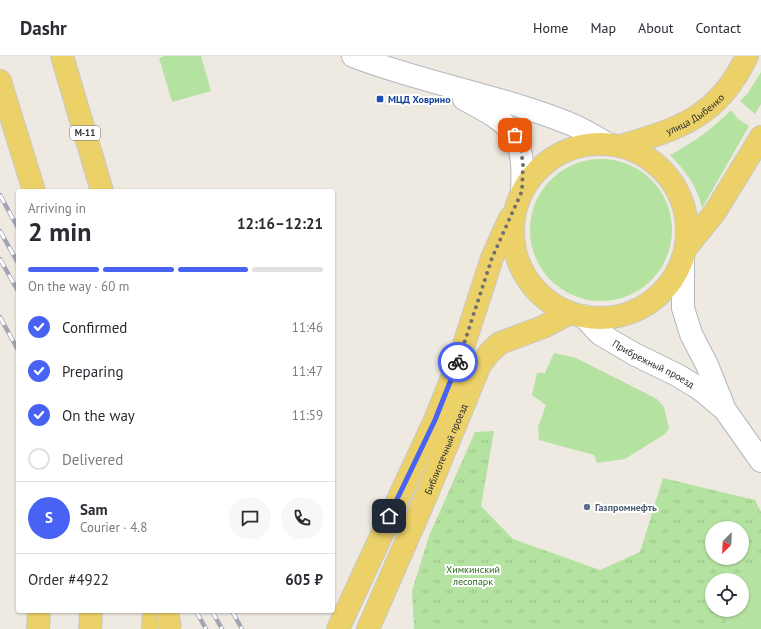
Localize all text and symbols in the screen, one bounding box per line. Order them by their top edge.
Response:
text: Dashr [20,16,67,40]
text: Home [533,19,568,37]
text: Map [590,19,616,37]
text: About [638,19,674,37]
text: Contact [696,19,741,37]
street label: улица Дыбенко [664,91,727,138]
place label: МЦД Ховрино [388,93,451,106]
marker: МЦД Ховрино [375,94,385,104]
pin [498,118,532,152]
icon: bag [504,124,526,146]
road number: М-11 [70,126,100,140]
text: Arriving in [28,200,86,217]
text: 12:16–12:21 [237,214,323,233]
text: 2 min [28,215,91,248]
text: On the way · 60 m [28,278,129,295]
icon: check [28,316,50,338]
text: Confirmed [62,318,127,337]
text: 11:46 [292,319,323,336]
street label: Прибрежный проезд [610,337,697,391]
courier [438,342,478,382]
icon: bike [447,351,469,373]
icon: check [28,360,50,382]
text: Preparing [62,362,124,381]
text: 11:47 [292,363,323,380]
street label: Библиотечный проезд [422,401,471,497]
icon: check [28,404,50,426]
text: On the way [62,406,135,425]
text: 11:59 [292,407,323,424]
text: Delivered [62,450,123,469]
button: chat [229,497,271,539]
button: phone [281,497,323,539]
pin [372,499,406,533]
text: Sam [80,500,107,519]
place label: Газпромнефть [595,501,657,514]
marker: Газпромнефть [582,502,592,512]
icon: home [378,505,400,527]
text: S [45,508,53,527]
text: Courier · 4.8 [80,519,147,536]
north arrow [705,521,749,565]
map controls [705,521,749,617]
park label: Химкинский лесопарк [446,563,500,588]
text: Order #4922 [28,570,109,589]
text: 605 ₽ [285,570,323,589]
button: locate [705,573,749,617]

